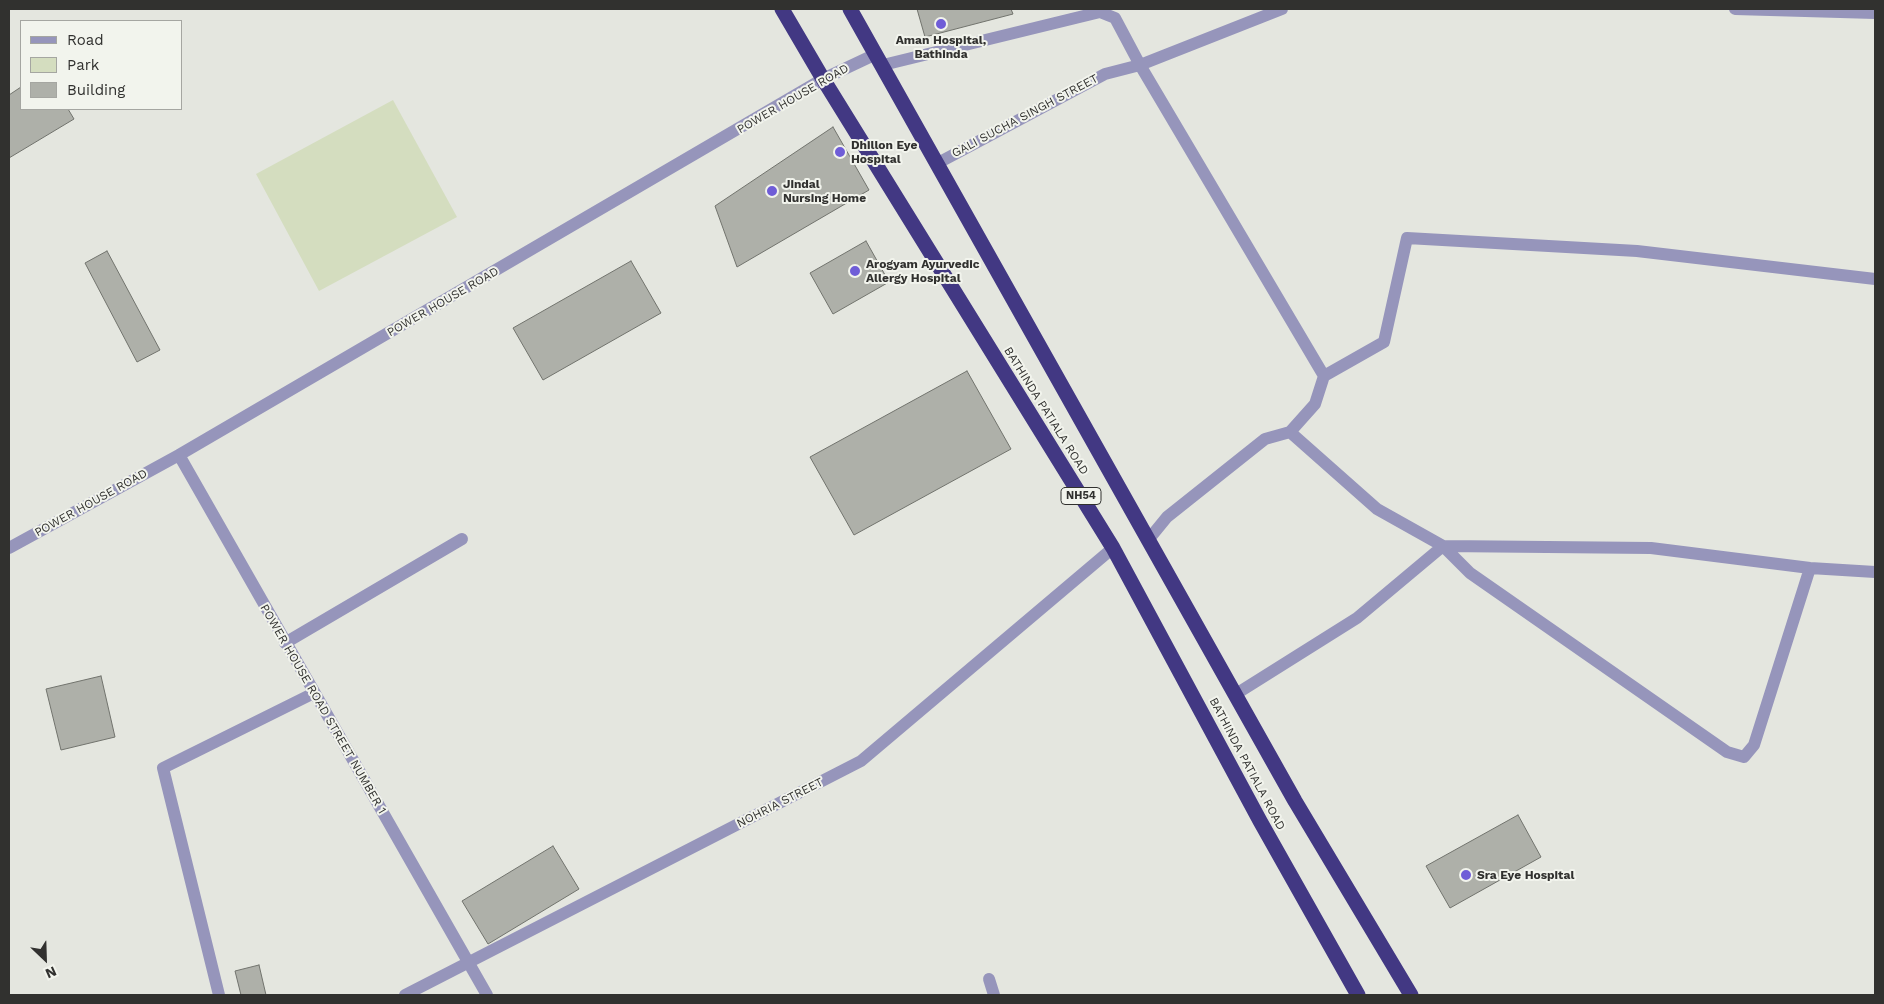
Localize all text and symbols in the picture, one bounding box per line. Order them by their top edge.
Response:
marker: Aman Hospital, Bathinda [934,17,948,31]
legend [20,20,182,110]
text: Road [67,31,104,49]
place label: Aman Hospital, Bathinda [896,33,986,61]
text: Park [67,56,99,74]
street label: POWER HOUSE ROAD [735,61,851,137]
street label: GALI SUCHA SINGH STREET [949,71,1101,161]
text: Building [67,81,125,99]
place label: Dhillon Eye Hospital [851,138,917,166]
marker: Dhillon Eye Hospital [833,145,847,159]
place label: Jindal Nursing Home [783,177,866,205]
marker: Jindal Nursing Home [765,184,779,198]
place label: Arogyam Ayurvedic Allergy Hospital [866,257,979,285]
street label: POWER HOUSE ROAD [385,264,501,340]
marker: Arogyam Ayurvedic Allergy Hospital [848,264,862,278]
street label: BATHINDA PATIALA ROAD [1001,344,1091,478]
street label: POWER HOUSE ROAD [32,466,150,540]
road number: NH54 [1061,488,1101,504]
street label: POWER HOUSE ROAD STREET NUMBER 1 [257,602,389,816]
street label: BATHINDA PATIALA ROAD [1206,695,1288,833]
street label: NOHRIA STREET [734,775,826,831]
marker: Sra Eye Hospital [1459,868,1473,882]
place label: Sra Eye Hospital [1477,868,1574,882]
north arrow [20,934,70,984]
text: N [43,963,59,982]

